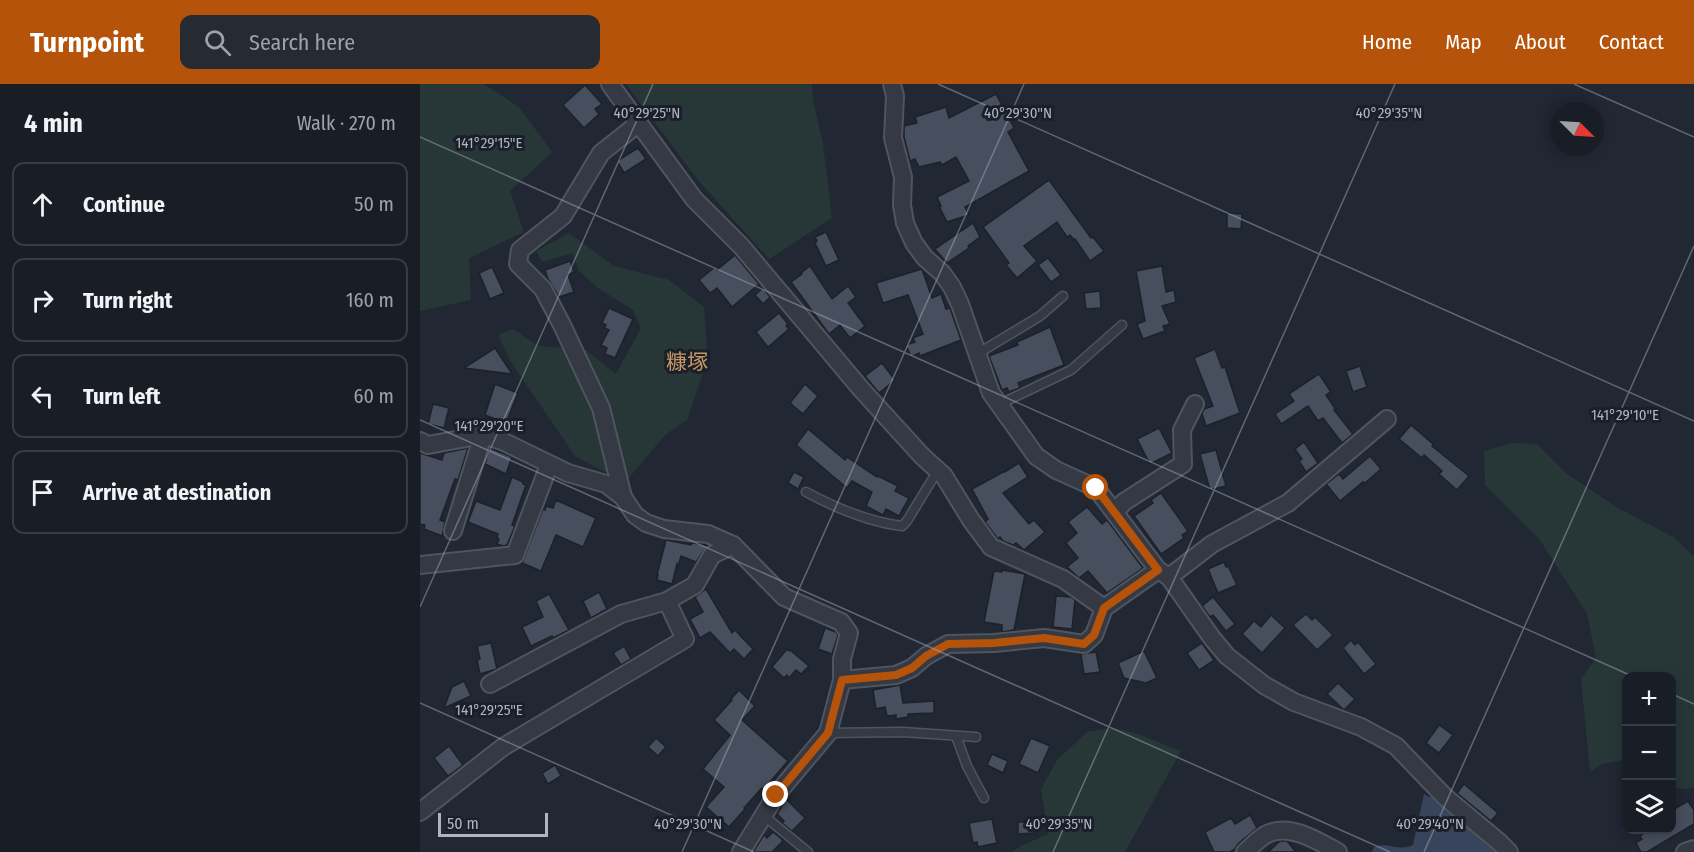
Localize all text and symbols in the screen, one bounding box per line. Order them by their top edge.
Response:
search box [180,15,600,69]
text: Turnpoint [30,26,144,59]
icon: search [201,26,234,59]
text: Search here [249,29,355,56]
text: Home [1362,29,1412,55]
text: Map [1445,29,1482,55]
text: About [1515,29,1566,55]
text: Contact [1599,29,1664,55]
north arrow [1550,102,1604,156]
text: 40°29'25"N [614,104,680,122]
text: 40°29'30"N [984,104,1052,122]
text: 40°29'35"N [1356,104,1422,122]
text: 4 min [24,108,83,139]
text: Walk · 270 m [297,111,396,135]
text: 141°29'15"E [455,134,523,152]
icon: ahead [26,188,59,221]
text: Continue [83,191,165,218]
text: 50 m [354,192,394,216]
icon: right [26,284,59,317]
text: Turn right [83,287,172,314]
text: 160 m [346,288,394,312]
district label: 糠塚 [666,349,708,375]
icon: left [26,380,59,413]
text: Turn left [83,383,161,410]
text: 60 m [354,384,394,408]
text: 141°29'10"E [1591,406,1659,424]
text: 141°29'20"E [454,417,524,435]
route start [1082,474,1108,500]
icon: arrive [26,476,59,509]
text: Arrive at destination [83,479,271,506]
map controls [1622,672,1676,834]
button: + [1622,672,1676,726]
text: 141°29'25"E [455,701,523,719]
button: − [1622,726,1676,780]
button: layers [1622,780,1676,834]
route end [762,781,788,807]
scale bar [438,810,548,838]
text: 50 m [447,814,479,833]
text: 40°29'30"N [654,815,722,833]
text: 40°29'35"N [1026,815,1092,833]
text: 40°29'40"N [1396,815,1464,833]

